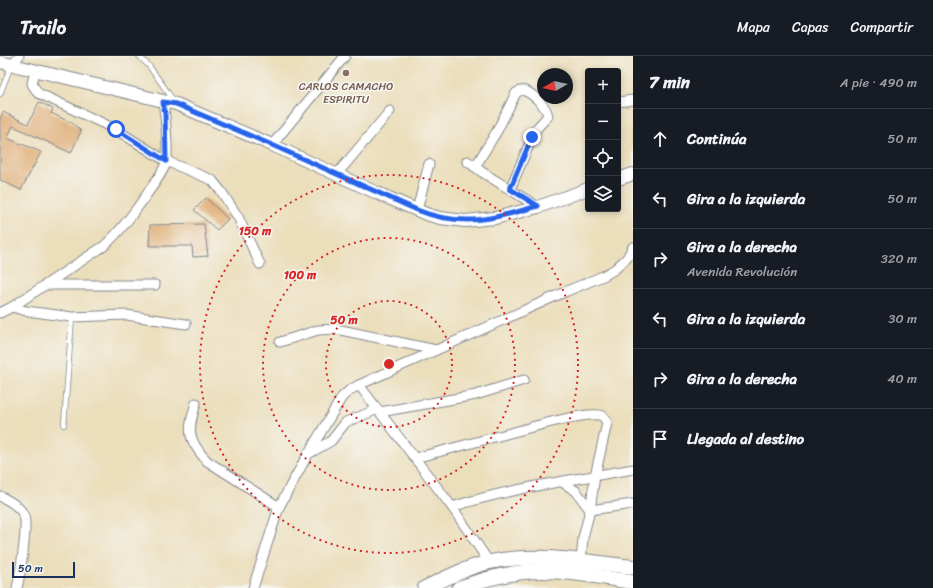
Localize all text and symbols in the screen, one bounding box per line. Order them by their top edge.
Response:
text: Trailo [20,11,66,44]
text: Mapa [737,15,770,40]
text: Capas [792,15,829,40]
text: Compartir [851,15,913,40]
text: 7 min [649,67,690,97]
marker: CARLOS CAMACHO ESPIRITU [341,68,351,78]
north arrow [537,68,573,104]
map controls [585,68,621,212]
button: + [585,68,621,104]
text: A pie · 490 m [840,71,917,94]
place label: CARLOS CAMACHO ESPIRITU [299,77,393,109]
button: − [585,104,621,140]
route start [107,120,125,138]
text: Continúa [687,126,746,152]
text: 50 m [887,127,917,150]
route end [523,128,541,146]
icon: ahead [649,128,671,150]
button: locate [585,140,621,176]
button: layers [585,176,621,212]
text: Gira a la izquierda [687,186,805,212]
text: 50 m [887,187,917,210]
icon: left [649,188,671,210]
text: 150 m [239,220,272,242]
text: Gira a la derecha [687,234,797,260]
text: 320 m [881,247,917,270]
icon: right [649,248,671,270]
text: Avenida Revolución [687,260,797,283]
text: 100 m [284,264,317,286]
text: Gira a la izquierda [687,306,805,332]
text: 30 m [888,307,917,330]
icon: left [649,308,671,330]
text: 50 m [330,309,358,331]
centre of rings [382,357,396,371]
text: Gira a la derecha [687,366,797,392]
text: 40 m [887,367,917,390]
icon: right [649,368,671,390]
text: Llegada al destino [687,426,804,452]
icon: arrive [649,428,671,450]
text: 50 m [18,559,43,578]
scale bar [12,560,75,579]

